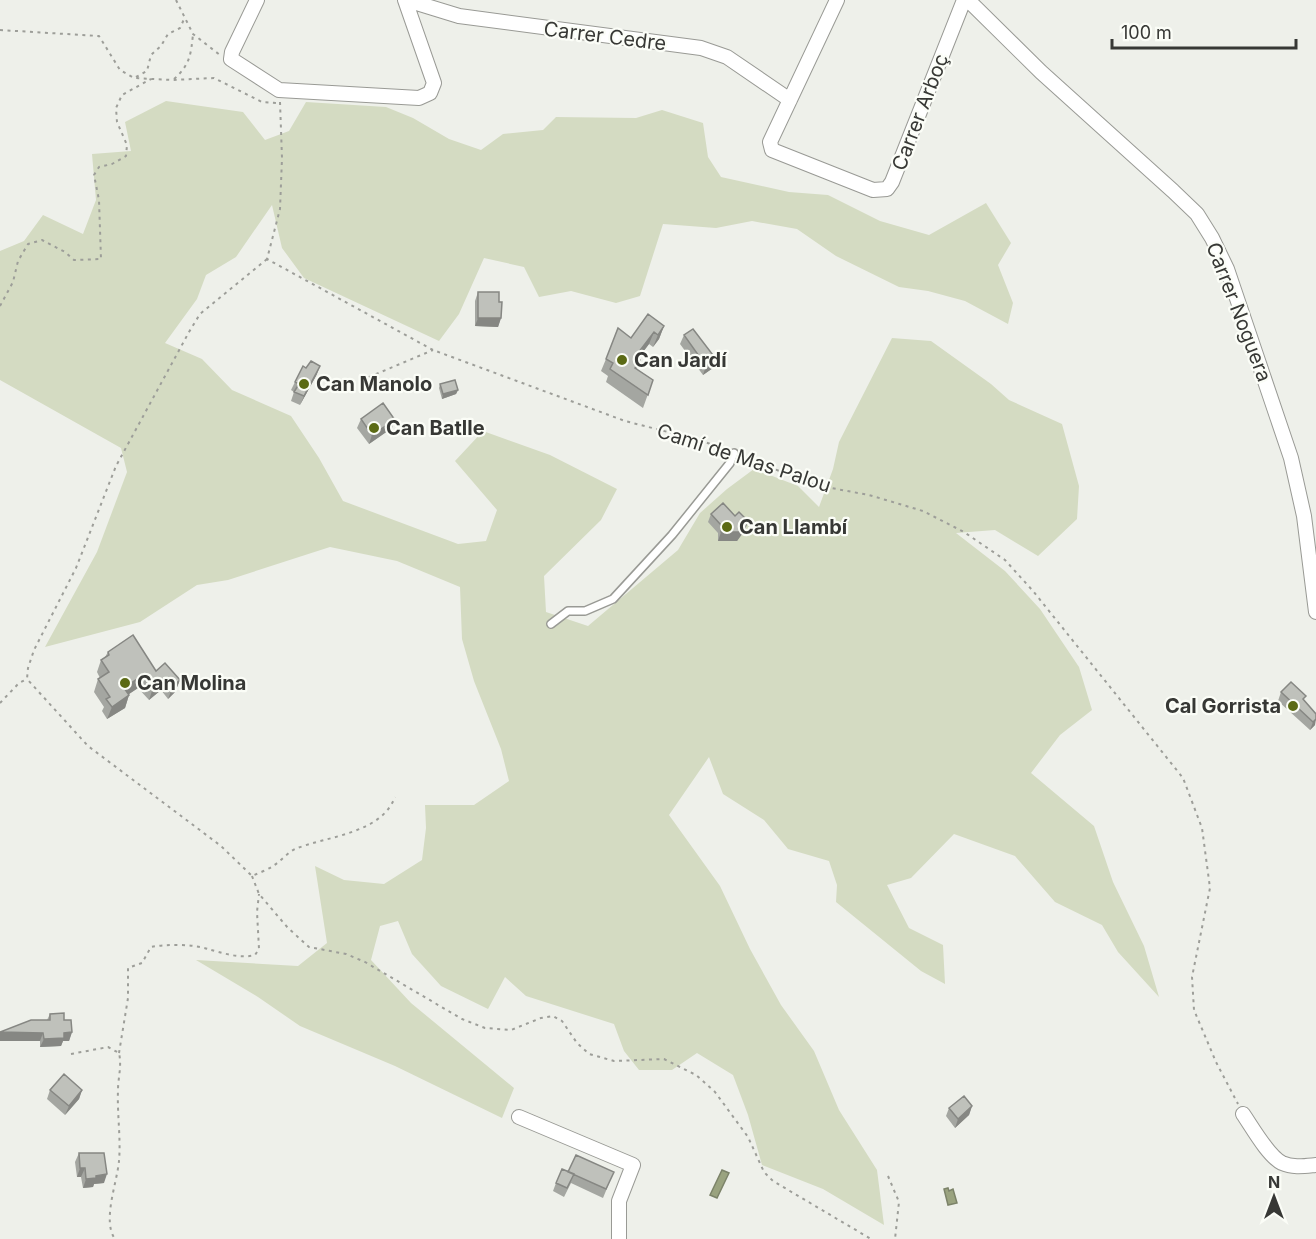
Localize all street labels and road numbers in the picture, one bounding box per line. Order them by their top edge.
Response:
street label: Carrer Cedre [542,17,668,55]
street label: Carrer Arboç [887,50,953,174]
street label: Carrer Noguera [1201,239,1277,385]
street label: Camí de Mas Palou [654,419,834,497]

